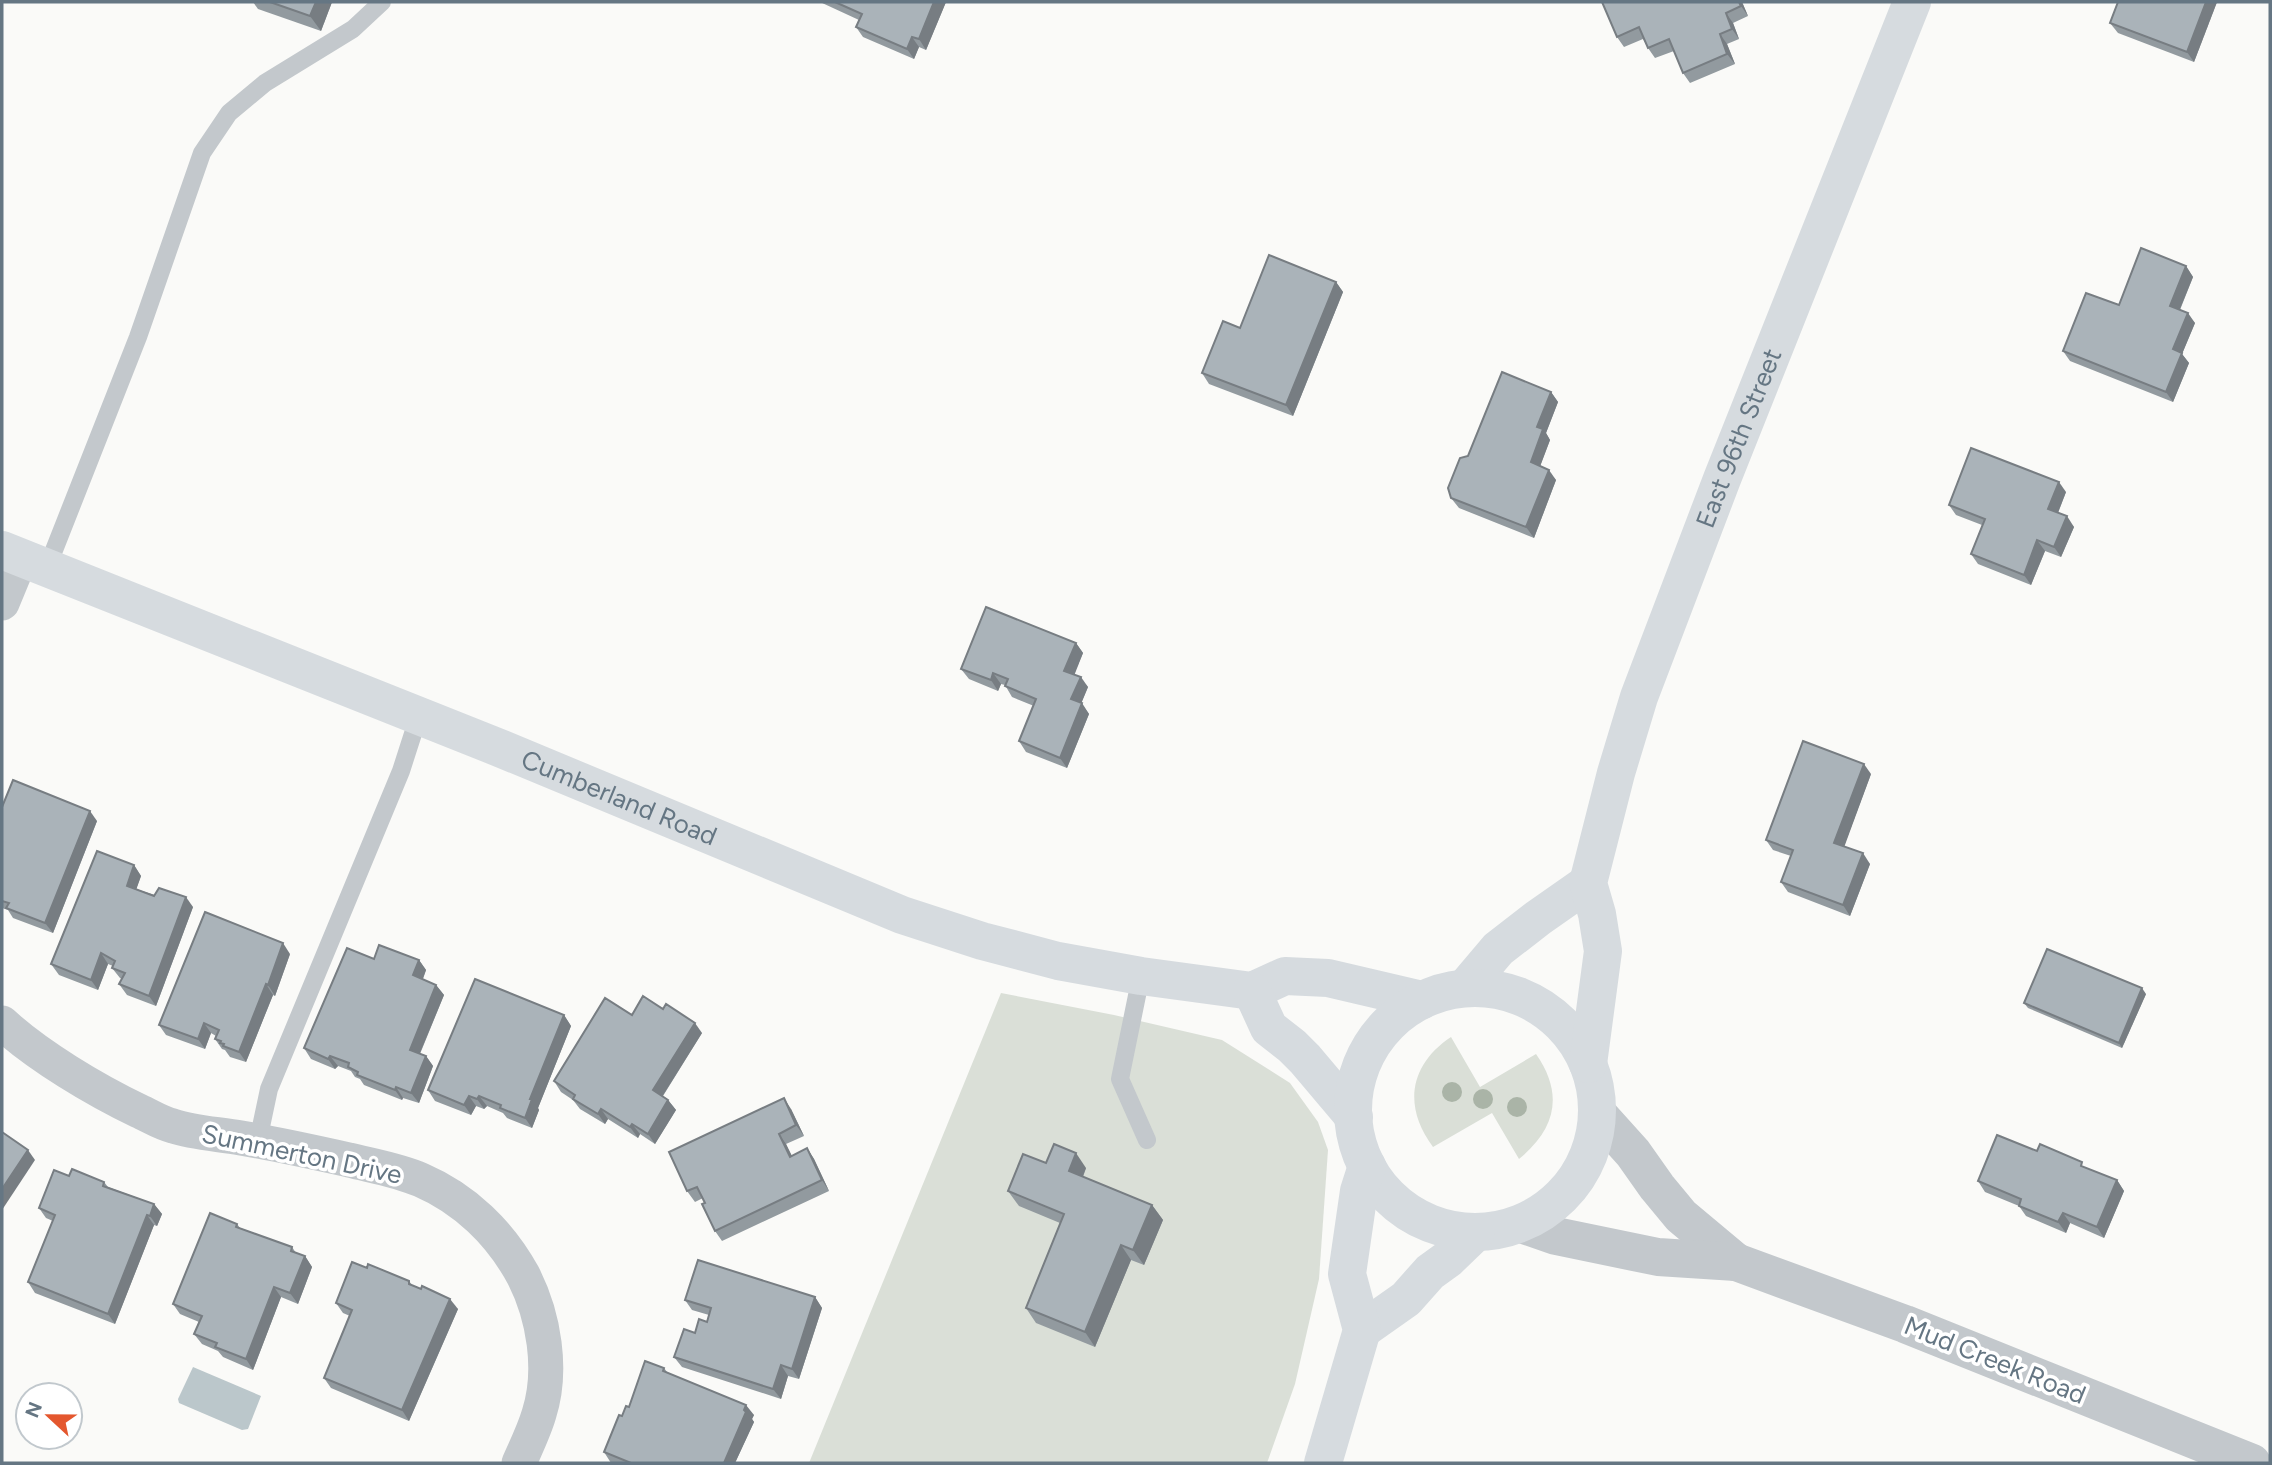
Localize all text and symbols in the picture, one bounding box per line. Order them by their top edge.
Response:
street label: East 96th Street [1689,344,1788,532]
street label: Cumberland Road [517,743,722,852]
street label: Summerton Drive [199,1117,405,1191]
street label: Mud Creek Road [1900,1309,2090,1411]
north arrow [14,1381,84,1451]
text: N [20,1399,47,1421]

